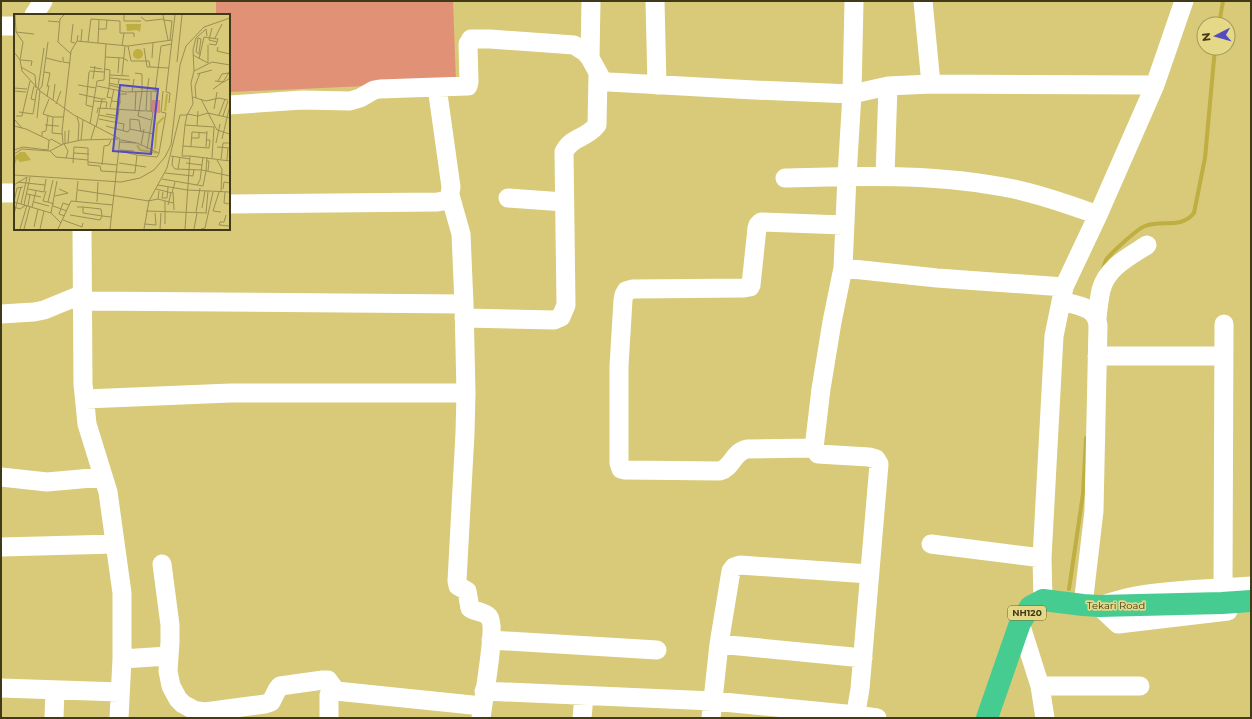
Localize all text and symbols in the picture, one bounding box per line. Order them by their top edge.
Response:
inset map [14,14,230,230]
north arrow [1196,16,1236,56]
text: N [1199,32,1213,42]
street label: Tekari Road [1087,599,1145,612]
road number: NH120 [1008,606,1046,620]

